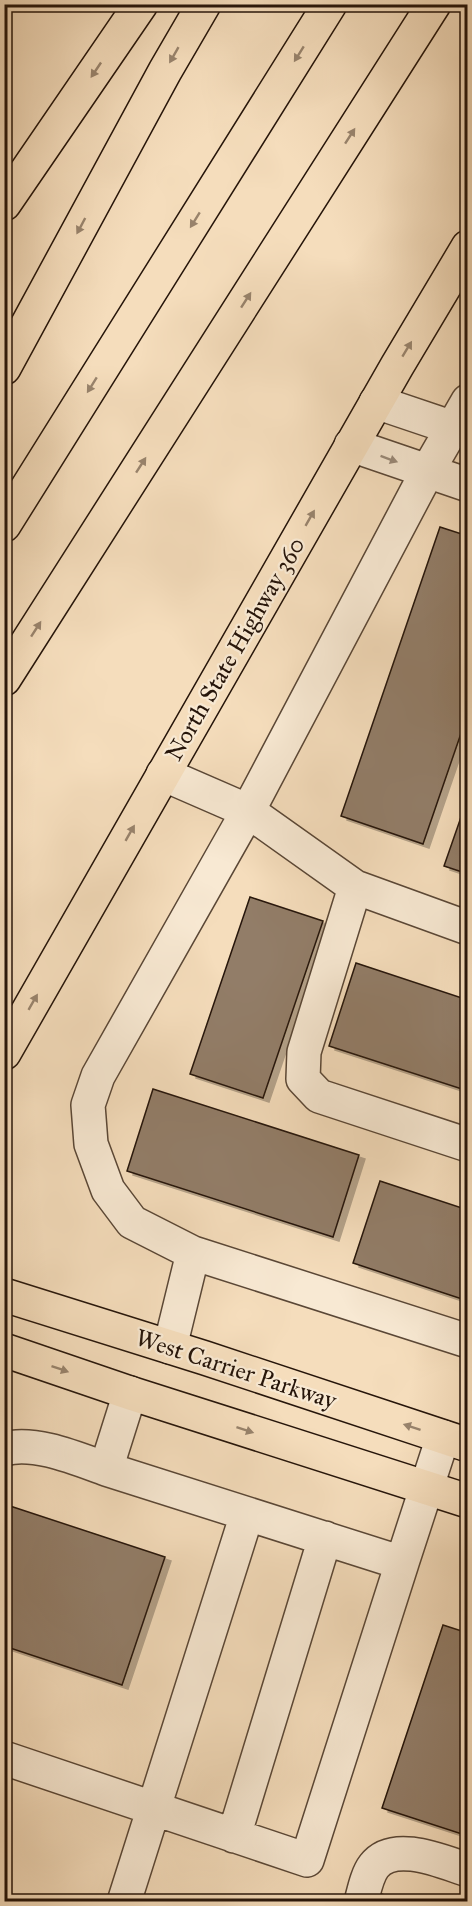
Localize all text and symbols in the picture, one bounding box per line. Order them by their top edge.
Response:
one-way arrow [293,46,304,62]
one-way arrow [169,47,180,63]
one-way arrow [91,62,102,78]
one-way arrow [345,128,356,144]
one-way arrow [190,211,201,228]
one-way arrow [76,218,86,235]
one-way arrow [240,292,251,308]
one-way arrow [402,340,412,357]
one-way arrow [87,377,98,393]
one-way arrow [380,454,398,464]
one-way arrow [135,457,146,473]
one-way arrow [305,509,315,526]
street label: North State Highway 360 [159,532,311,766]
one-way arrow [30,621,41,637]
one-way arrow [125,824,135,841]
one-way arrow [28,994,38,1011]
street label: West Carrier Parkway [132,1322,341,1416]
one-way arrow [51,1365,69,1375]
one-way arrow [403,1421,421,1431]
one-way arrow [236,1426,254,1435]

